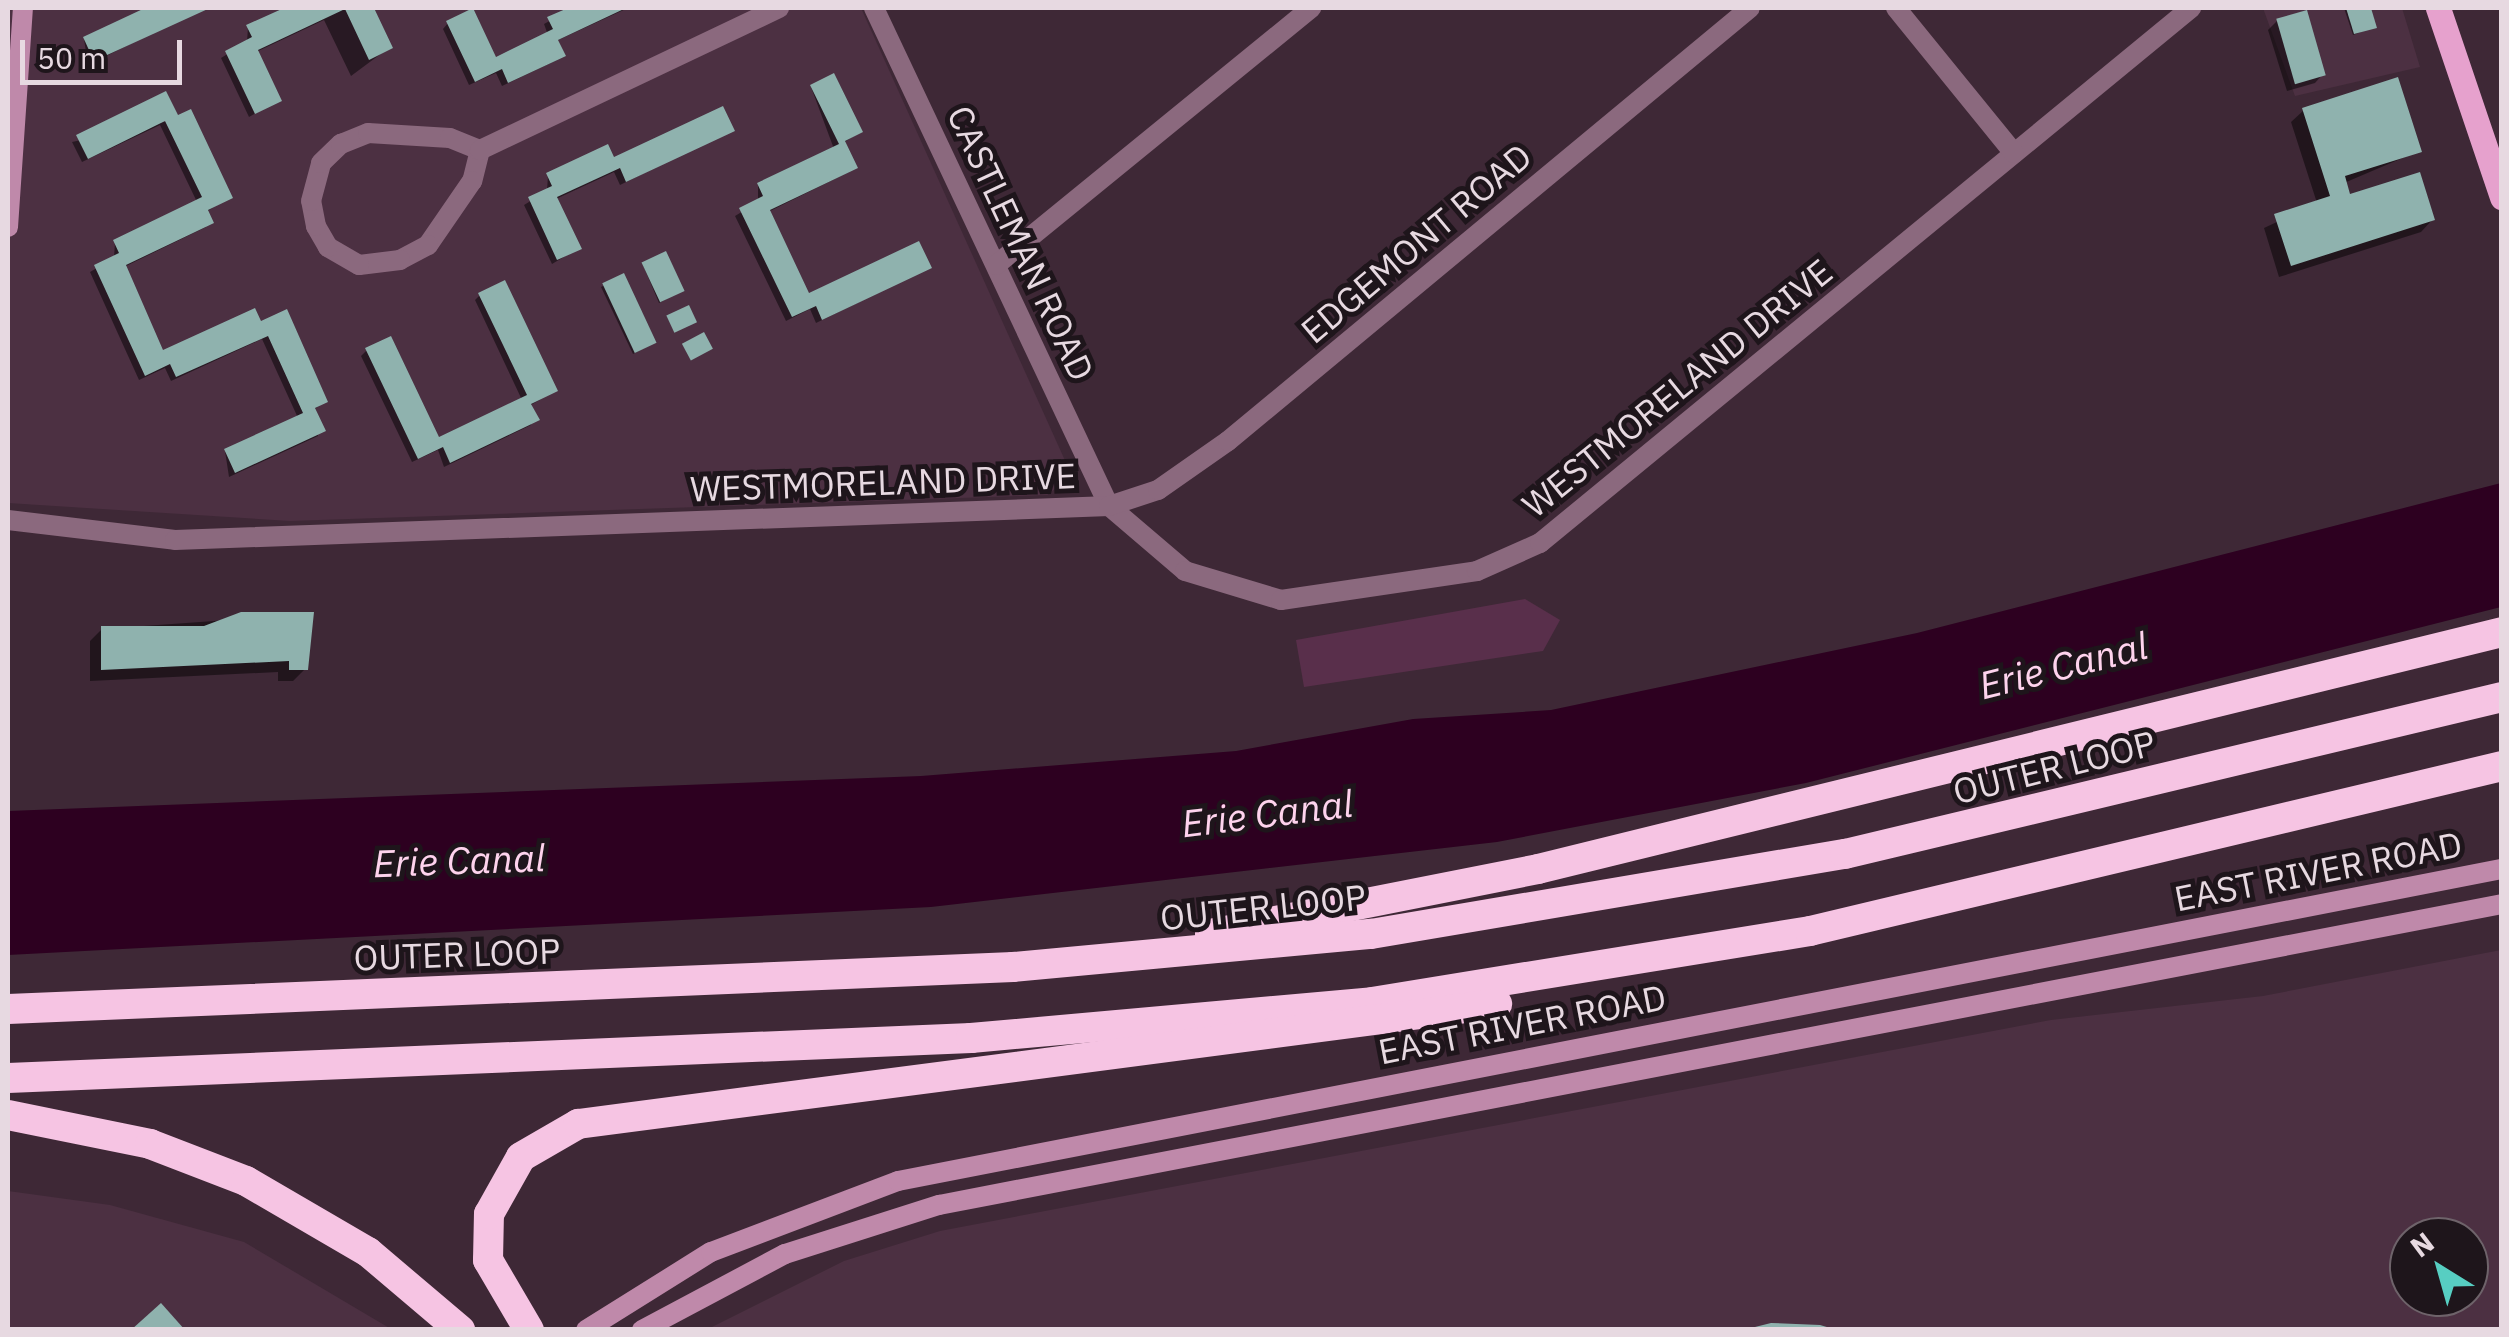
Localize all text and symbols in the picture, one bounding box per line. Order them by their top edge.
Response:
scale bar [25,20,188,82]
text: 50 m [37,38,106,77]
street label: CASTLEMAN ROAD [939,99,1103,387]
street label: EDGEMONT ROAD [1293,135,1539,351]
street label: WESTMORELAND DRIVE [1514,250,1840,526]
street label: WESTMORELAND DRIVE [689,454,1077,510]
water label: Erie Canal [1974,622,2152,708]
street label: OUTER LOOP [1949,722,2159,812]
water label: Erie Canal [1179,780,1355,846]
street label: EAST RIVER ROAD [2171,823,2465,919]
water label: Erie Canal [372,834,546,886]
street label: OUTER LOOP [1158,875,1368,939]
street label: OUTER LOOP [353,929,561,979]
street label: EAST RIVER ROAD [1375,976,1669,1072]
north arrow [2389,1217,2489,1317]
text: N [2403,1223,2441,1265]

